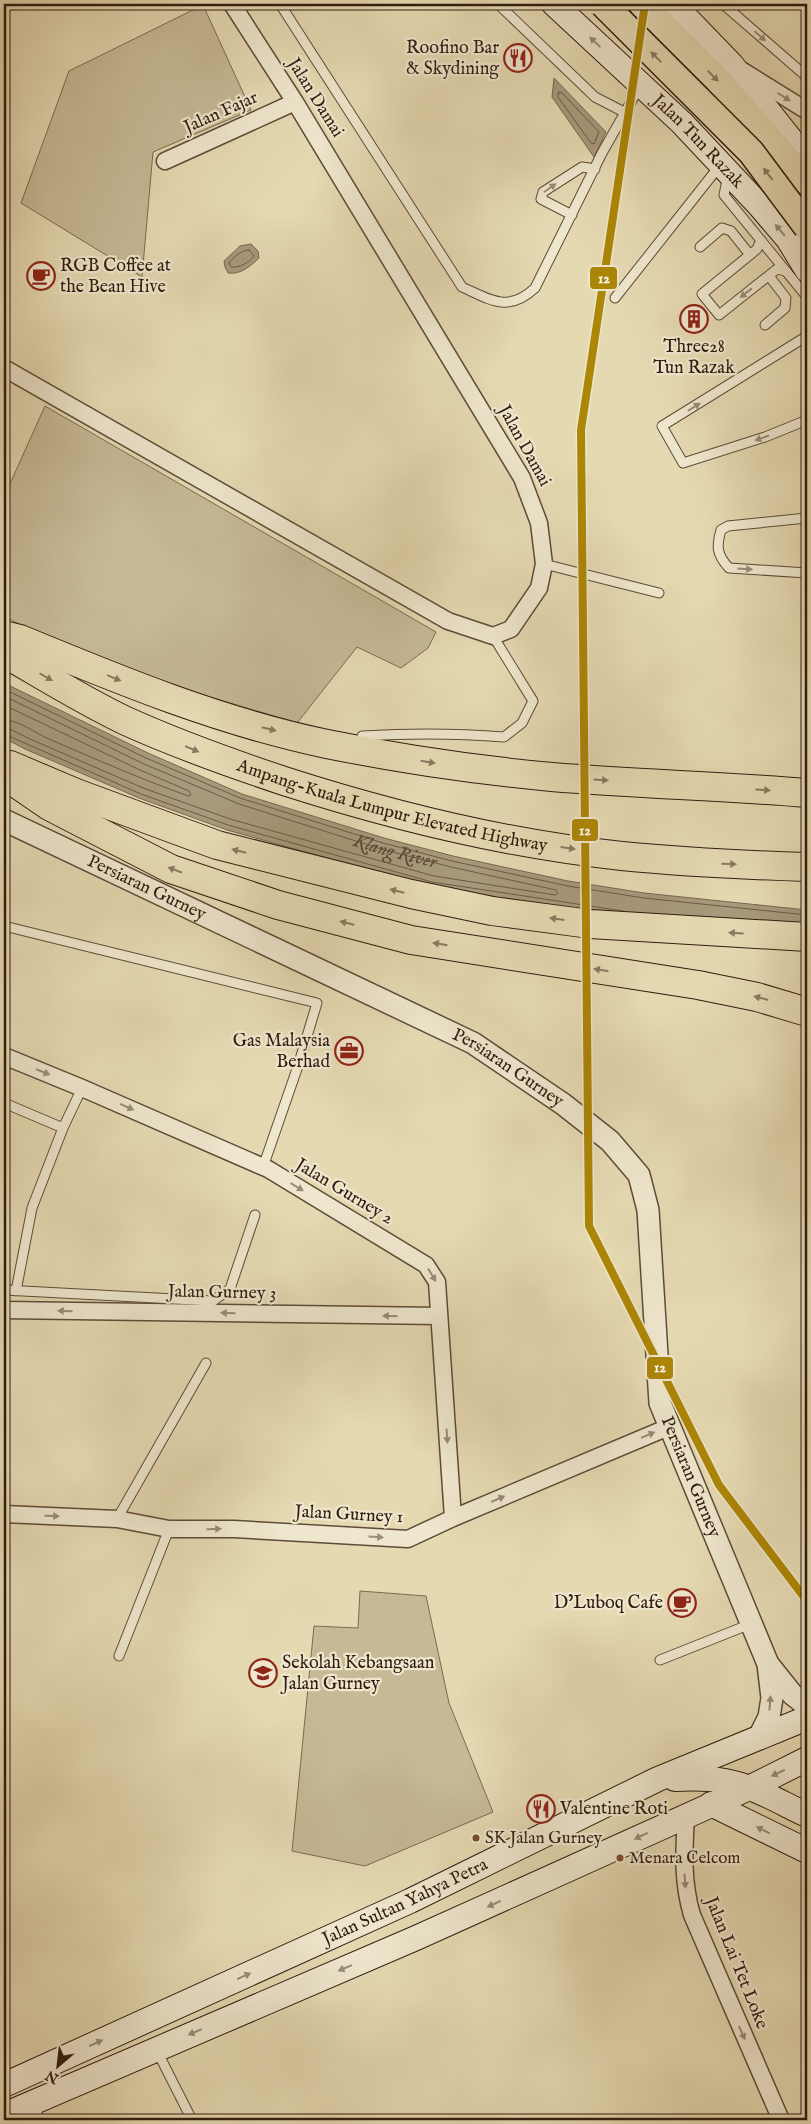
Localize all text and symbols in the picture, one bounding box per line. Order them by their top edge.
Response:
one-way arrow [753,31,766,42]
one-way arrow [589,36,601,48]
place label: Roofino Bar & Skydining [406,37,499,81]
restaurant icon: Roofino Bar & Skydining [503,43,533,73]
one-way arrow [650,51,662,63]
street label: Jalan Damai [280,52,349,142]
one-way arrow [707,69,719,81]
street label: Jalan Fajar [179,86,262,140]
street label: Jalan Tun Razak [646,88,749,193]
one-way arrow [777,92,790,101]
one-way arrow [762,168,773,181]
one-way arrow [543,183,557,193]
one-way arrow [774,224,786,236]
place label: RGB Coffee at the Bean Hive [60,255,171,299]
cafe icon: RGB Coffee at the Bean Hive [26,261,56,291]
line badge: 12 [589,266,618,290]
text: 12 [598,270,610,288]
one-way arrow [740,288,753,299]
building icon: Three28 Tun Razak [679,304,709,334]
place label: Three28 Tun Razak [653,336,735,380]
street label: Jalan Damai [491,399,556,491]
one-way arrow [687,402,700,411]
one-way arrow [754,434,769,442]
one-way arrow [737,565,753,573]
one-way arrow [39,673,53,681]
one-way arrow [107,674,122,682]
one-way arrow [261,725,276,733]
one-way arrow [185,745,199,753]
street label: Ampang-Kuala Lumpur Elevated Highway [233,754,549,857]
one-way arrow [420,758,436,766]
one-way arrow [593,776,609,784]
one-way arrow [755,786,771,794]
line badge: 12 [571,818,599,842]
text: 12 [579,822,591,840]
water label: Klang River [349,829,441,875]
one-way arrow [560,844,576,852]
one-way arrow [232,846,247,854]
street label: Persiaran Gurney [84,850,210,926]
one-way arrow [722,861,738,869]
one-way arrow [168,866,183,873]
one-way arrow [389,887,404,895]
one-way arrow [548,915,564,923]
one-way arrow [340,919,355,927]
one-way arrow [728,928,744,936]
one-way arrow [432,940,448,948]
one-way arrow [592,966,608,974]
one-way arrow [753,994,768,1002]
street label: Persiaran Gurney [448,1023,568,1113]
place label: Gas Malaysia Berhad [233,1030,330,1074]
office icon: Gas Malaysia Berhad [334,1036,364,1066]
one-way arrow [36,1068,51,1076]
one-way arrow [120,1104,134,1112]
street label: Jalan Gurney 2 [289,1153,397,1230]
one-way arrow [291,1182,304,1191]
one-way arrow [428,1269,437,1282]
street label: Jalan Gurney 3 [166,1281,276,1305]
one-way arrow [57,1306,73,1314]
one-way arrow [220,1309,236,1317]
one-way arrow [382,1311,398,1319]
line badge: 12 [646,1356,674,1380]
text: 12 [654,1359,666,1377]
street label: Persiaran Gurney [655,1413,726,1541]
one-way arrow [444,1428,452,1444]
one-way arrow [640,1431,655,1439]
one-way arrow [491,1494,505,1502]
street label: Jalan Gurney 1 [292,1501,404,1529]
one-way arrow [45,1512,61,1520]
one-way arrow [206,1525,222,1533]
one-way arrow [368,1534,384,1542]
cafe icon: D’Luboq Cafe [667,1588,697,1618]
place label: D’Luboq Cafe [554,1592,663,1615]
place label: Sekolah Kebangsaan Jalan Gurney [280,1652,435,1696]
school or university icon: Sekolah Kebangsaan Jalan Gurney [248,1658,278,1688]
one-way arrow [767,1694,775,1710]
one-way arrow [771,1769,785,1777]
restaurant icon: Valentine Roti [526,1794,556,1824]
place label: Valentine Roti [559,1798,668,1821]
one-way arrow [756,1826,771,1834]
place label: SK Jalan Gurney [485,1828,603,1849]
one-way arrow [634,1832,648,1840]
marker: SK Jalan Gurney [471,1833,481,1843]
place label: Menara Celcom [629,1848,741,1869]
street label: Jalan Sultan Yahya Petra [317,1853,492,1951]
marker: Menara Celcom [615,1853,625,1863]
one-way arrow [681,1874,689,1890]
street label: Jalan Lai Tet Loke [698,1892,773,2032]
one-way arrow [487,1900,501,1908]
one-way arrow [338,1965,352,1973]
one-way arrow [237,1972,251,1980]
one-way arrow [739,2026,747,2040]
one-way arrow [187,2028,202,2036]
one-way arrow [89,2039,103,2047]
north arrow [32,2042,82,2092]
text: N [43,2066,63,2088]

